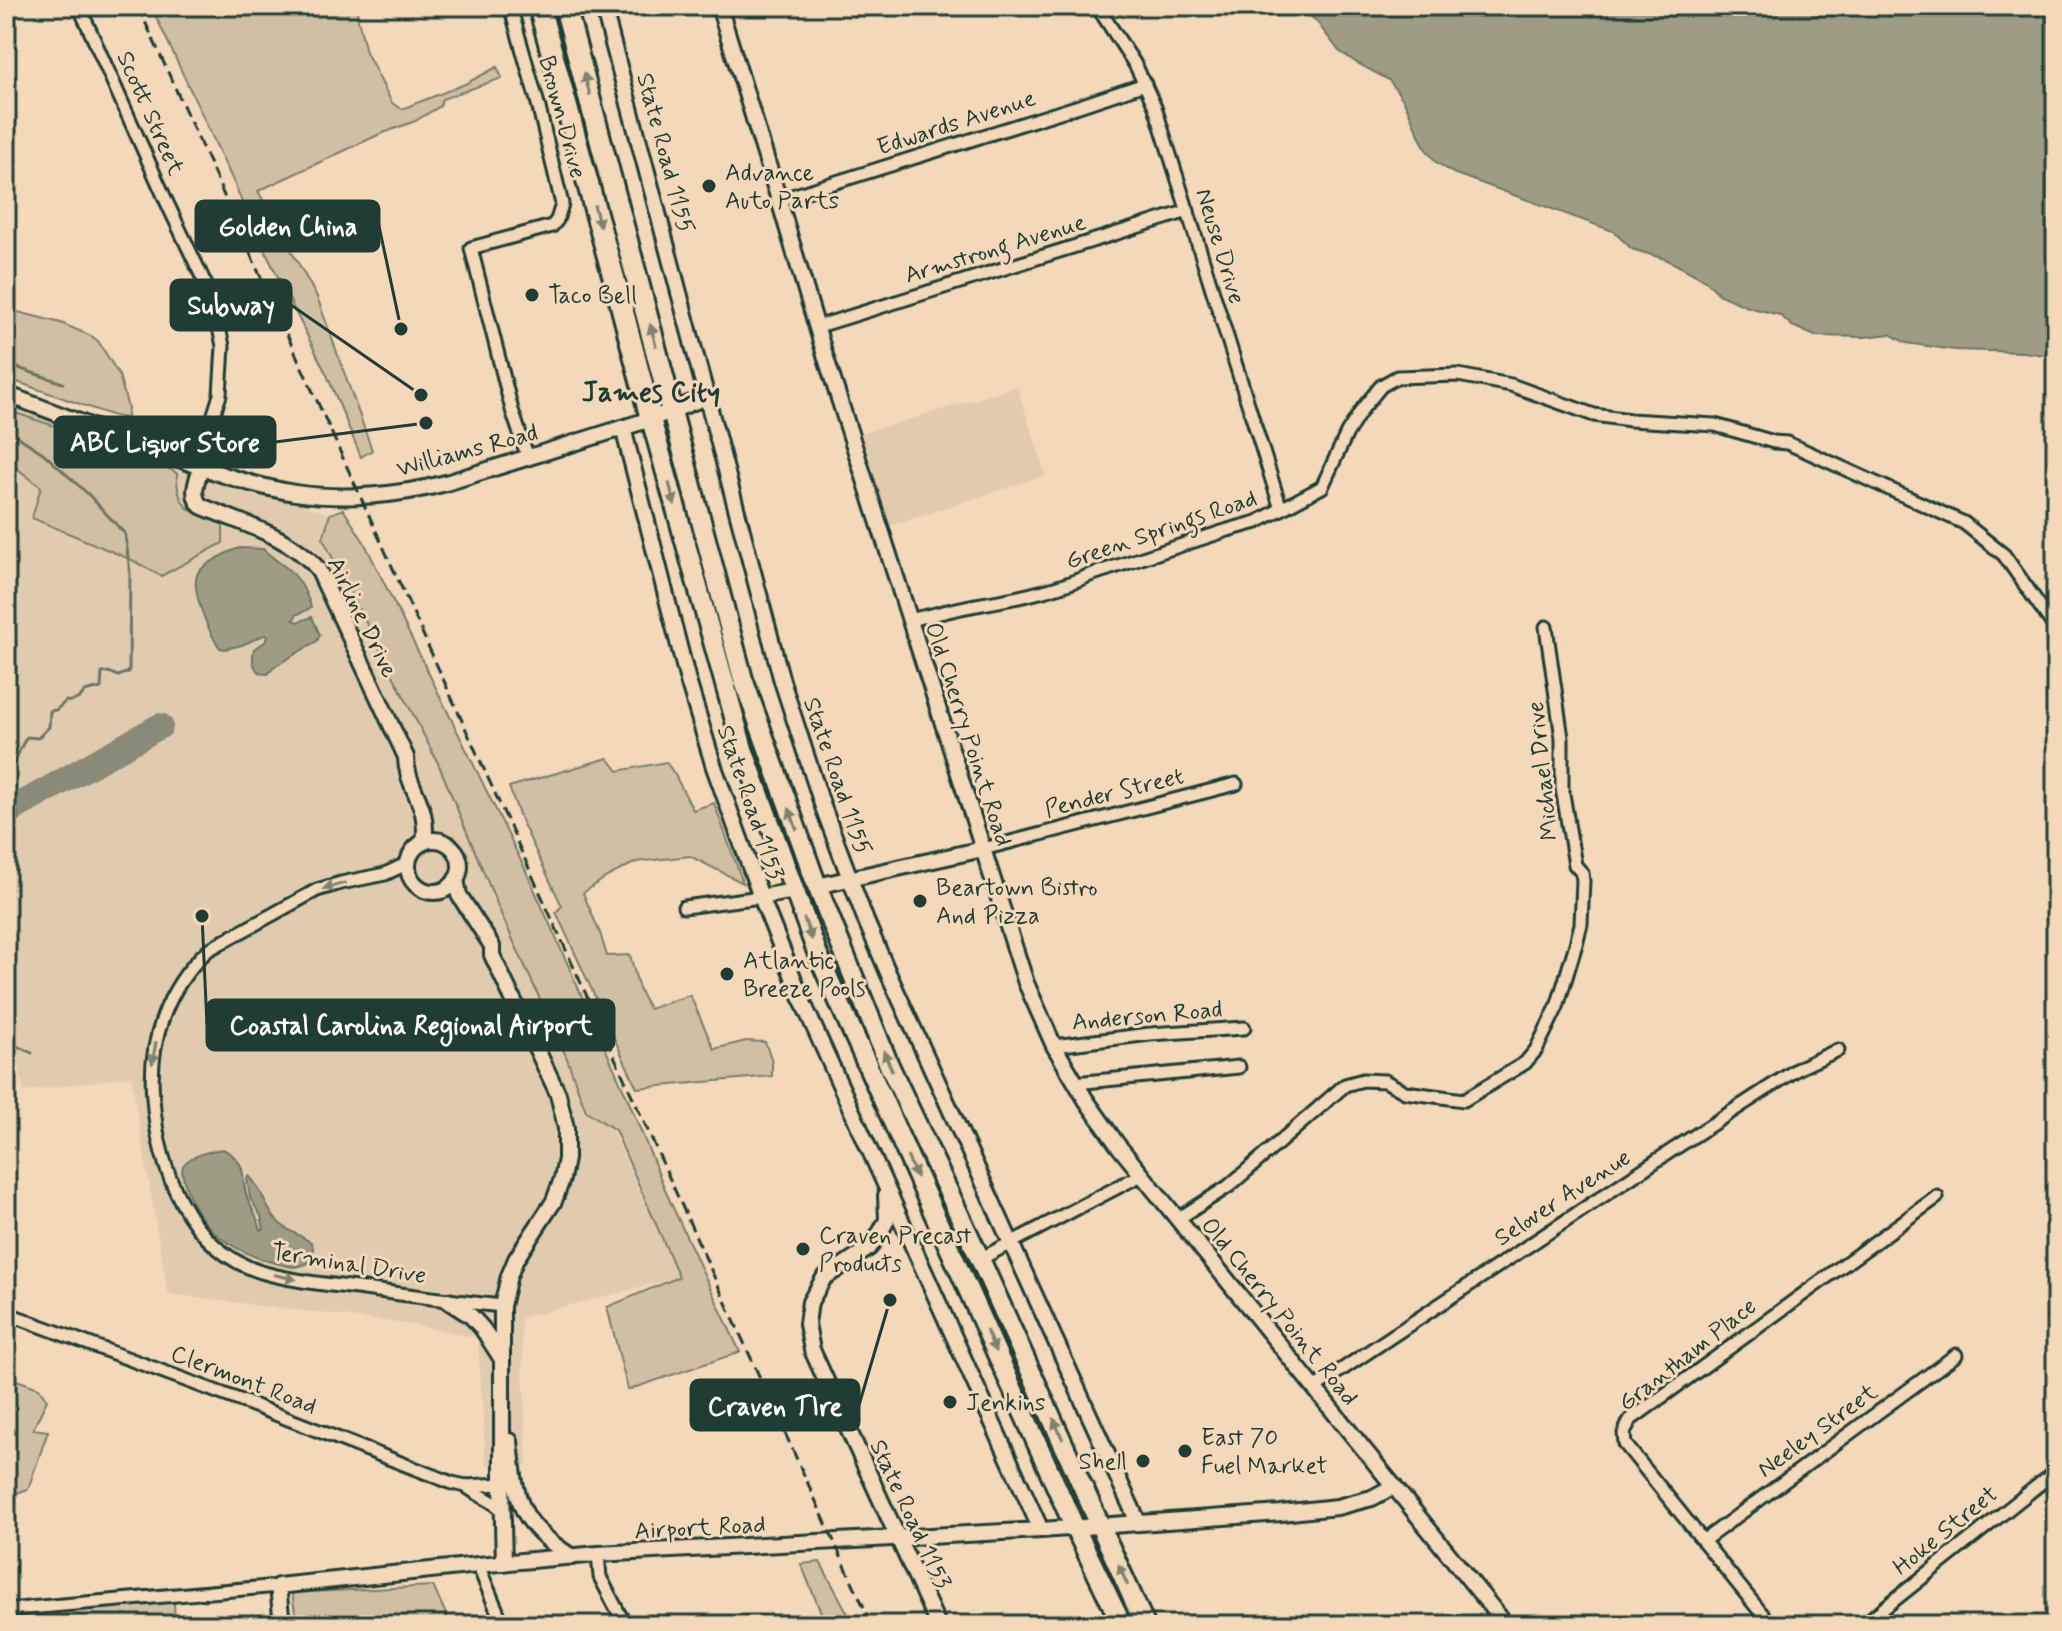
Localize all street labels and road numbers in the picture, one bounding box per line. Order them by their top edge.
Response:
street label: Scott Street [108,47,191,181]
street label: Brown Drive [530,53,593,182]
street label: State Road 1155 [628,70,701,237]
street label: Edwards Avenue [873,83,1040,164]
street label: Neuse Drive [1187,185,1252,308]
street label: Armstrong Avenue [901,207,1091,295]
street label: Williams Road [393,418,542,485]
street label: Green Springs Road [1062,483,1262,580]
street label: Airline Drive [319,552,404,683]
street label: Old Cherry Point Road [917,618,1018,850]
street label: State Road 1155 [795,694,878,859]
street label: Michael Drive [1521,700,1566,842]
street label: State Road 1153 [709,721,791,884]
street label: Pender Street [1042,761,1187,826]
street label: Anderson Road [1070,994,1224,1039]
street label: Selover Avenue [1489,1143,1637,1254]
street label: Old Cherry Point Road [1193,1211,1364,1413]
street label: Terminal Drive [269,1237,428,1292]
street label: Grantham Place [1612,1291,1763,1419]
street label: Clermont Road [166,1338,321,1422]
street label: Neeley Street [1752,1377,1884,1485]
street label: State Road 1153 [862,1435,958,1594]
street label: Hoke Street [1887,1479,2005,1583]
street label: Airport Road [634,1510,767,1547]

